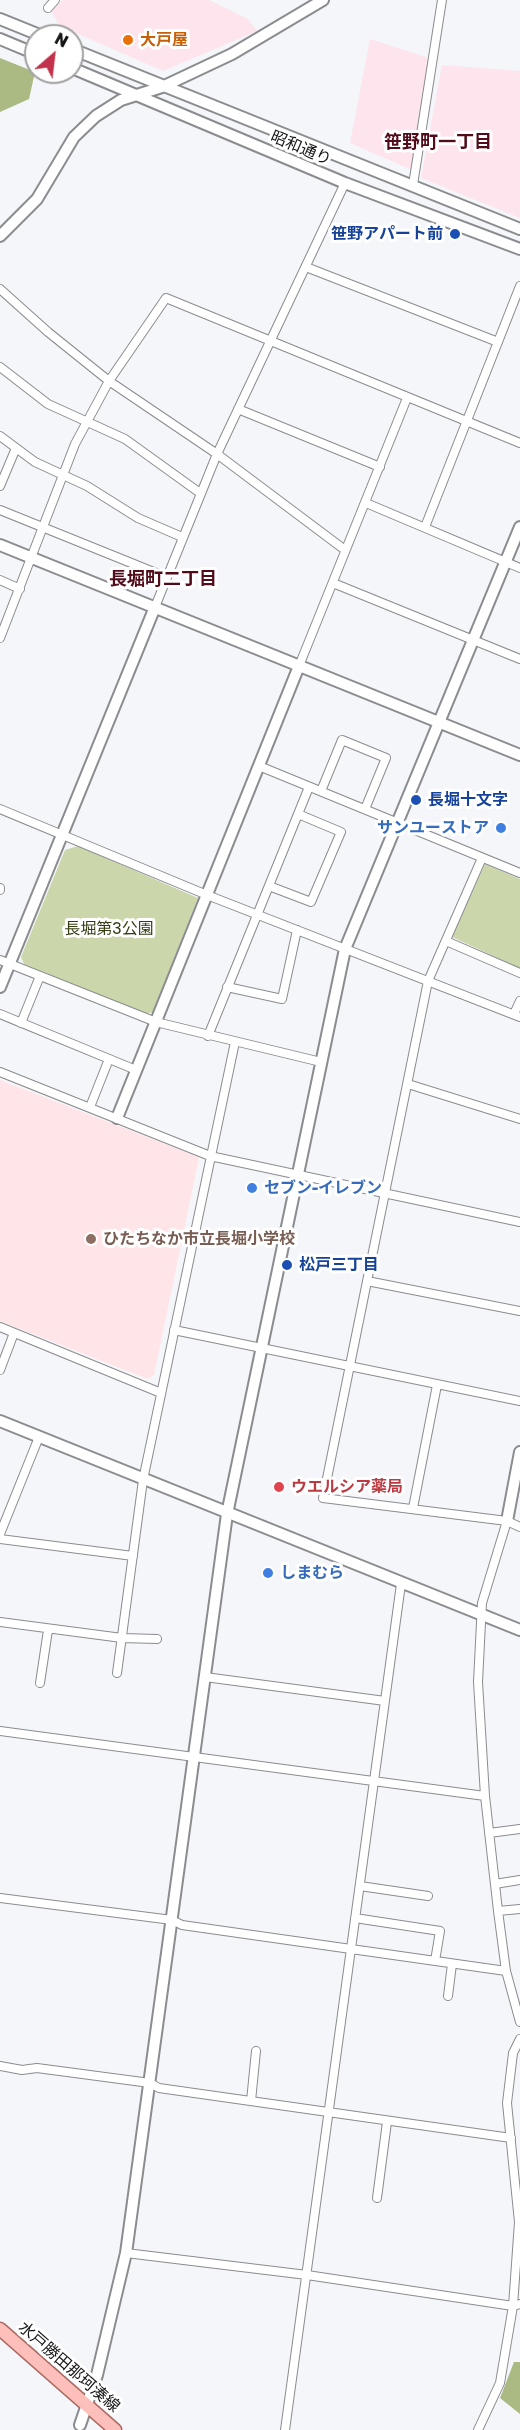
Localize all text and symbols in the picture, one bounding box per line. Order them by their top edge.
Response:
north arrow [24,24,84,84]
text: N [51,28,72,52]
place label: 大戸屋 [140,30,188,50]
marker: 大戸屋 [121,33,135,47]
street label: 昭和通り [268,127,334,169]
district label: 笹野町一丁目 [384,131,492,153]
place label: 笹野アパート前 [331,224,443,244]
marker: 笹野アパート前 [448,227,462,241]
district label: 長堀町二丁目 [109,568,217,590]
place label: 長堀十文字 [428,790,508,810]
marker: 長堀十文字 [409,793,423,807]
place label: サンユーストア [377,818,489,838]
marker: サンユーストア [494,821,508,835]
park label: 長堀第3公園 [64,919,154,939]
place label: セブン-イレブン [264,1178,382,1198]
marker: セブン-イレブン [245,1181,259,1195]
place label: ひたちなか市立長堀小学校 [103,1229,295,1249]
marker: ひたちなか市立長堀小学校 [84,1232,98,1246]
place label: 松戸三丁目 [299,1255,379,1275]
marker: 松戸三丁目 [280,1258,294,1272]
place label: ウエルシア薬局 [291,1477,403,1497]
marker: ウエルシア薬局 [272,1480,286,1494]
place label: しまむら [280,1563,344,1583]
marker: しまむら [261,1566,275,1580]
street label: 水戸勝田那珂湊線 [14,2318,124,2416]

